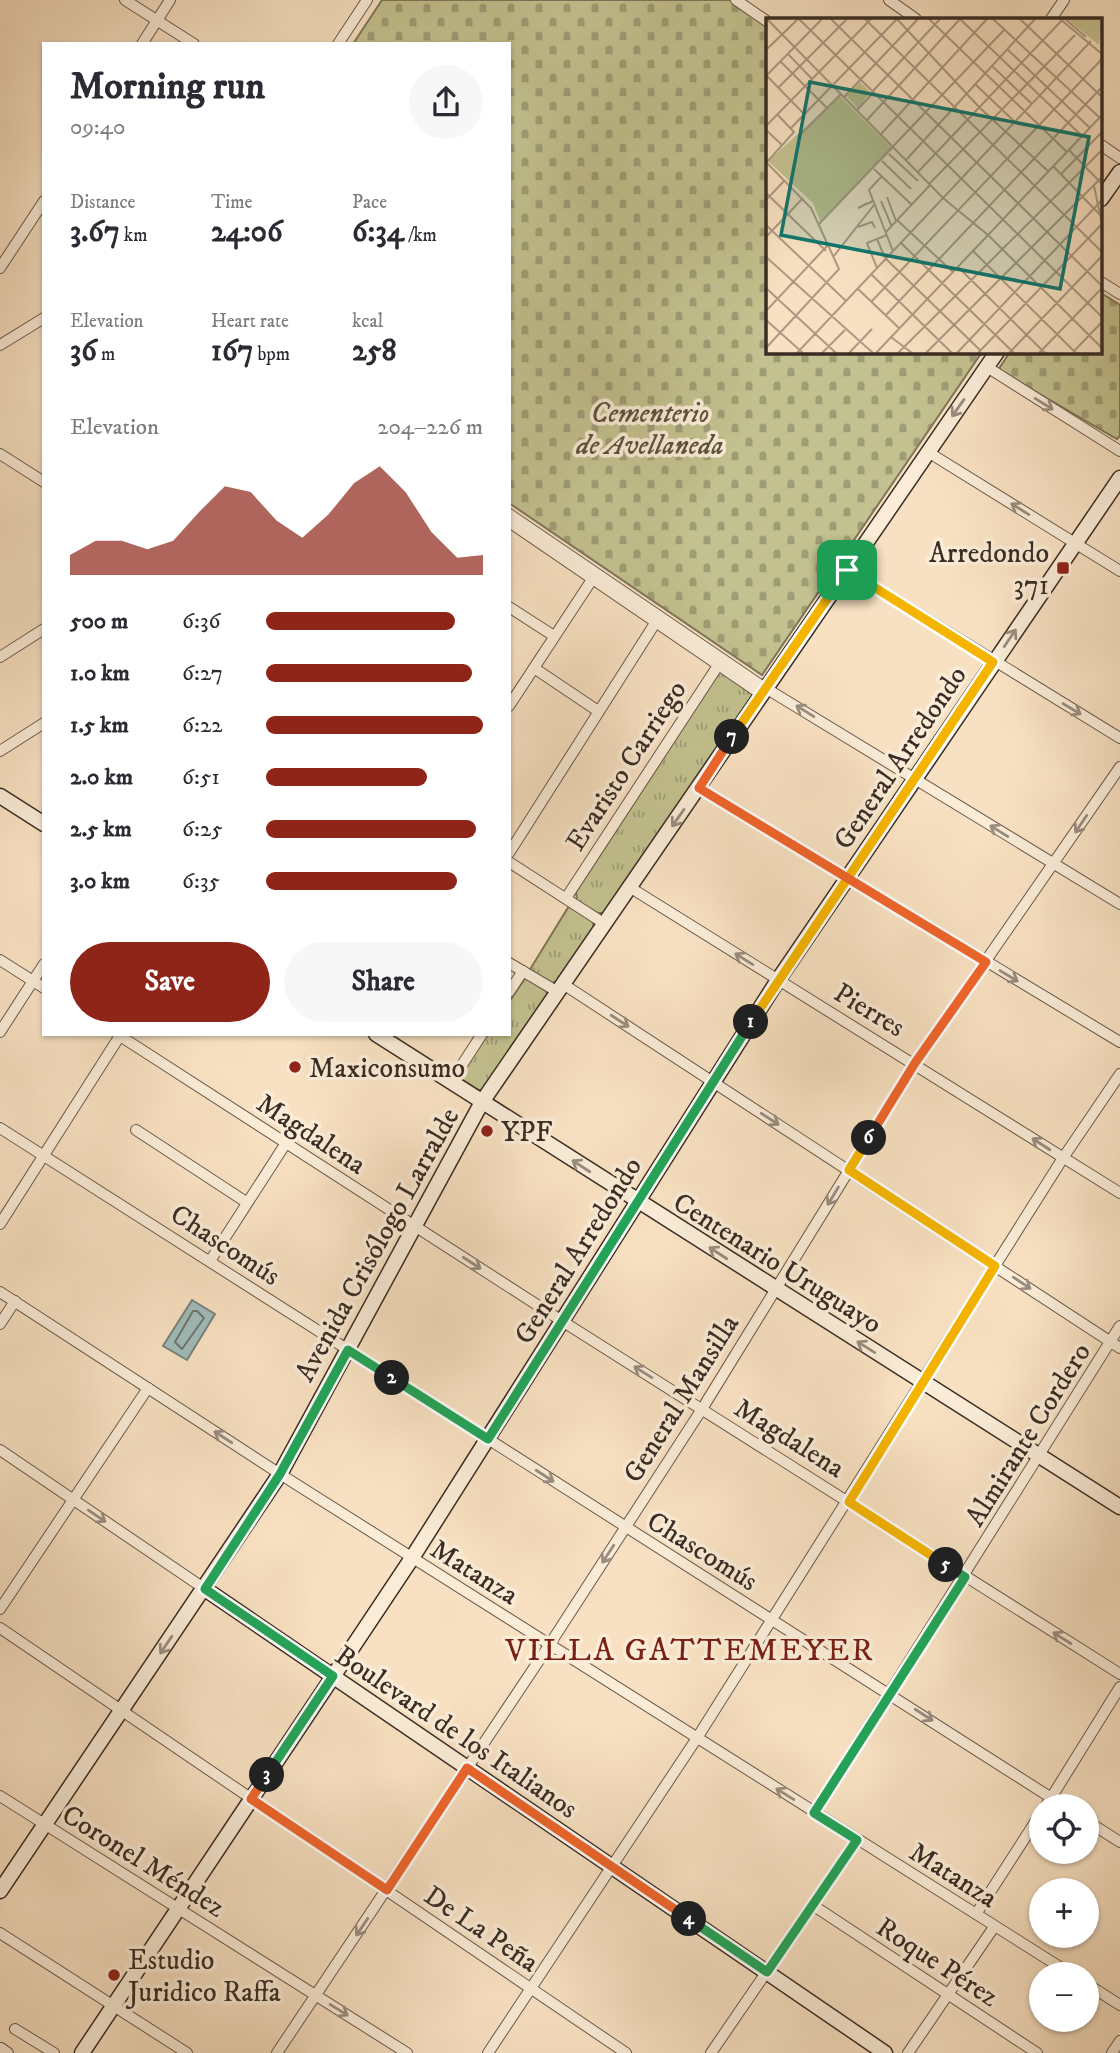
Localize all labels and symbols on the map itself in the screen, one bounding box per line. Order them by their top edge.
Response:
inset map [766,18,1102,354]
park label: Cementerio de Avellaneda [575,396,724,463]
one-way arrow [1034,397,1054,411]
one-way arrow [951,398,966,417]
one-way arrow [1011,502,1031,516]
place label: Arredondo 371 [929,536,1049,603]
pin [817,540,877,600]
marker: Arredondo 371 [1055,560,1071,576]
one-way arrow [1003,629,1017,648]
street label: General Arredondo [826,659,975,856]
street label: Evaristo Carriego [558,674,694,858]
one-way arrow [1061,702,1081,716]
one-way arrow [796,704,816,718]
pin: 7 [714,720,750,754]
one-way arrow [671,808,685,827]
one-way arrow [1074,814,1088,833]
one-way arrow [989,823,1009,837]
one-way arrow [735,951,755,965]
one-way arrow [999,969,1019,983]
street label: Pierres [827,975,911,1045]
pin: 1 [734,1004,768,1040]
one-way arrow [610,1015,630,1029]
place label: Maxiconsumo [309,1051,465,1086]
marker: Maxiconsumo [287,1059,303,1075]
street label: Magdalena [250,1086,373,1183]
street label: Avenida Crisólogo Larralde [287,1102,467,1388]
one-way arrow [760,1112,780,1126]
place label: YPF [501,1115,552,1150]
pin: 6 [852,1120,886,1156]
marker: YPF [479,1123,495,1139]
one-way arrow [1032,1137,1051,1151]
street label: General Arredondo [507,1151,650,1351]
one-way arrow [572,1158,591,1173]
street label: Centenario Uruguayo [666,1185,888,1342]
one-way arrow [825,1186,839,1206]
street label: Chascomús [164,1197,287,1294]
one-way arrow [709,1245,729,1259]
one-way arrow [462,1257,482,1271]
one-way arrow [1012,1276,1031,1291]
street label: General Mansilla [616,1308,747,1489]
street label: Almirante Cordero [958,1337,1099,1533]
one-way arrow [857,1339,877,1353]
pin: 2 [374,1360,410,1396]
one-way arrow [633,1364,653,1378]
street label: Magdalena [728,1391,851,1486]
one-way arrow [213,1429,233,1443]
one-way arrow [535,1469,554,1484]
street label: Chascomús [640,1504,764,1599]
one-way arrow [87,1509,106,1523]
street label: Matanza [424,1532,525,1613]
one-way arrow [600,1544,615,1563]
pin: 5 [928,1548,964,1582]
one-way arrow [1053,1630,1073,1644]
district label: VILLA GATTEMEYER [504,1631,875,1671]
one-way arrow [159,1635,173,1655]
street label: Boulevard de los Italianos [328,1638,584,1826]
one-way arrow [914,1708,933,1722]
pin: 3 [250,1758,284,1792]
one-way arrow [776,1787,795,1802]
street label: Coronel Méndez [55,1797,231,1925]
street label: Matanza [903,1835,1004,1916]
street label: De La Peña [417,1878,545,1980]
pin: 4 [672,1902,706,1937]
street label: Roque Pérez [869,1910,1005,2015]
one-way arrow [355,1917,369,1936]
place label: Estudio Juridico Raffa [125,1943,281,2010]
marker: Estudio Juridico Raffa [106,1967,122,1983]
one-way arrow [329,2004,349,2018]

